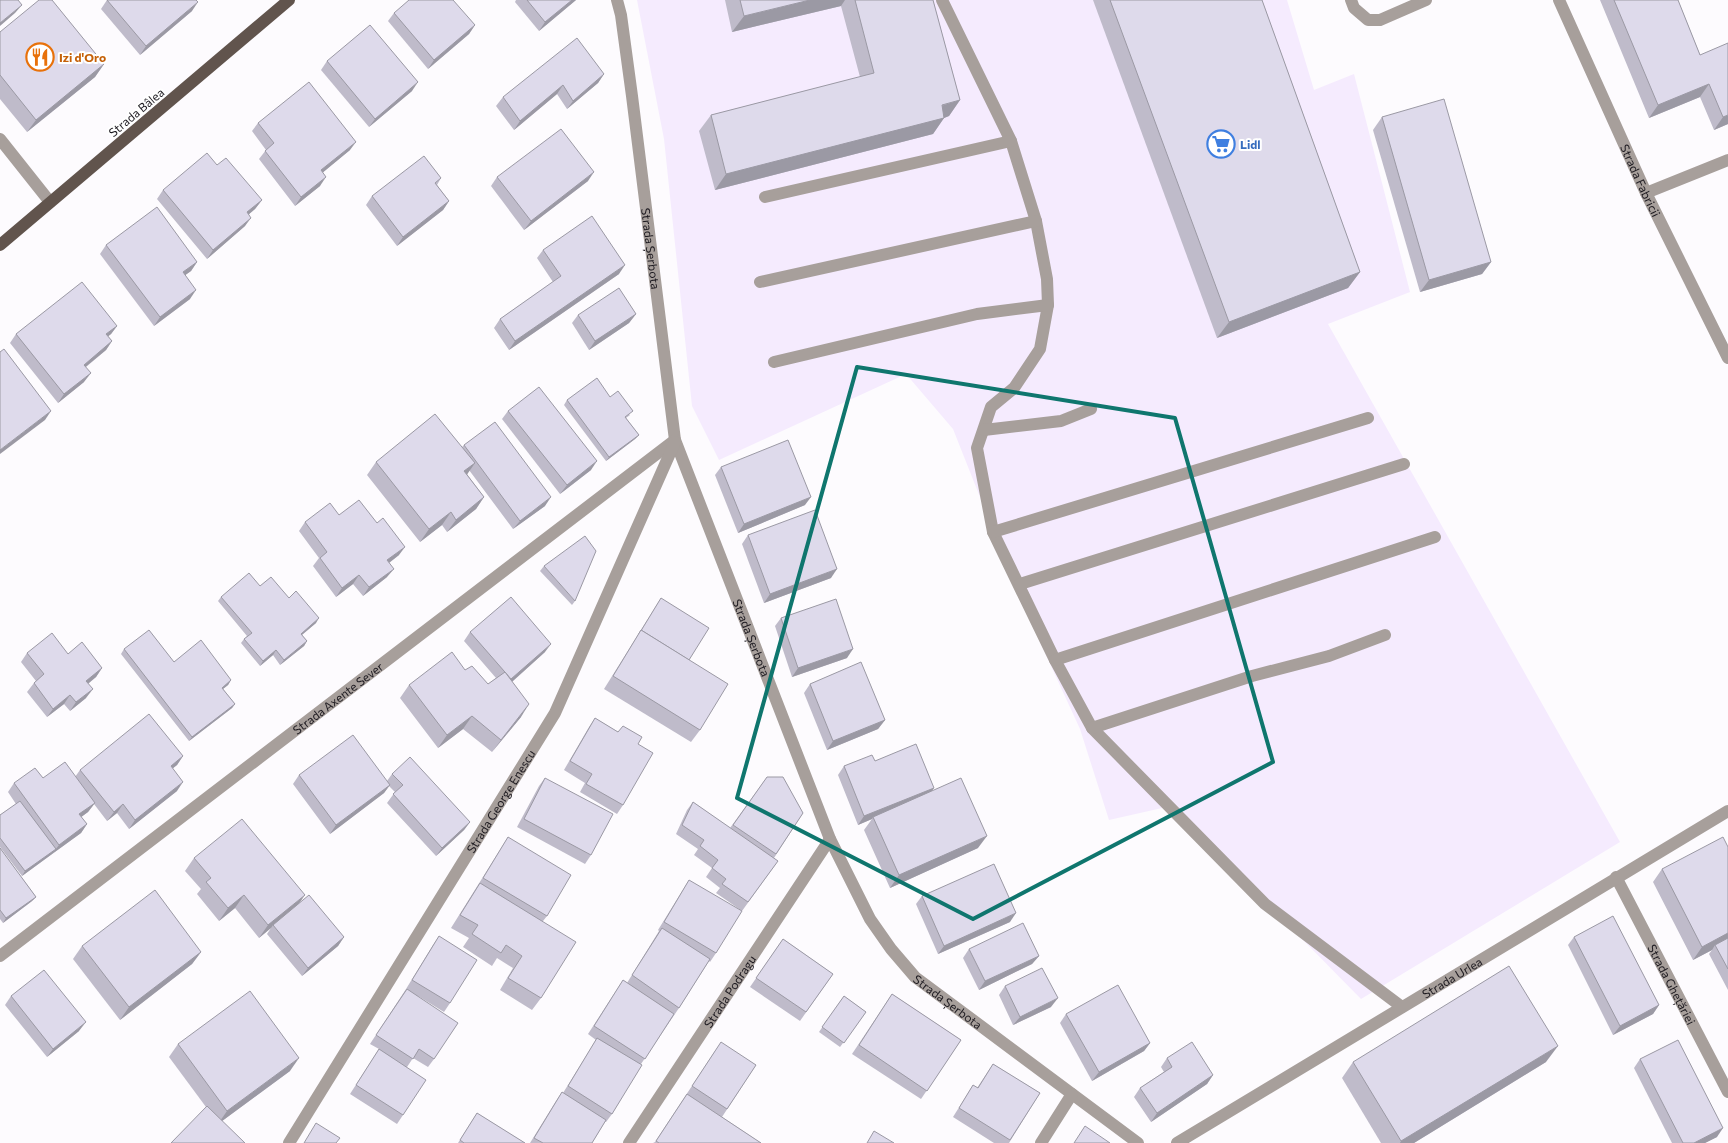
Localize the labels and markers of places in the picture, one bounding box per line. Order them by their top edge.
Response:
restaurant icon: Izi d'Oro [25,42,55,72]
place label: Izi d'Oro [59,50,106,64]
supermarket icon: Lidl [1206,129,1236,159]
place label: Lidl [1240,137,1261,151]

